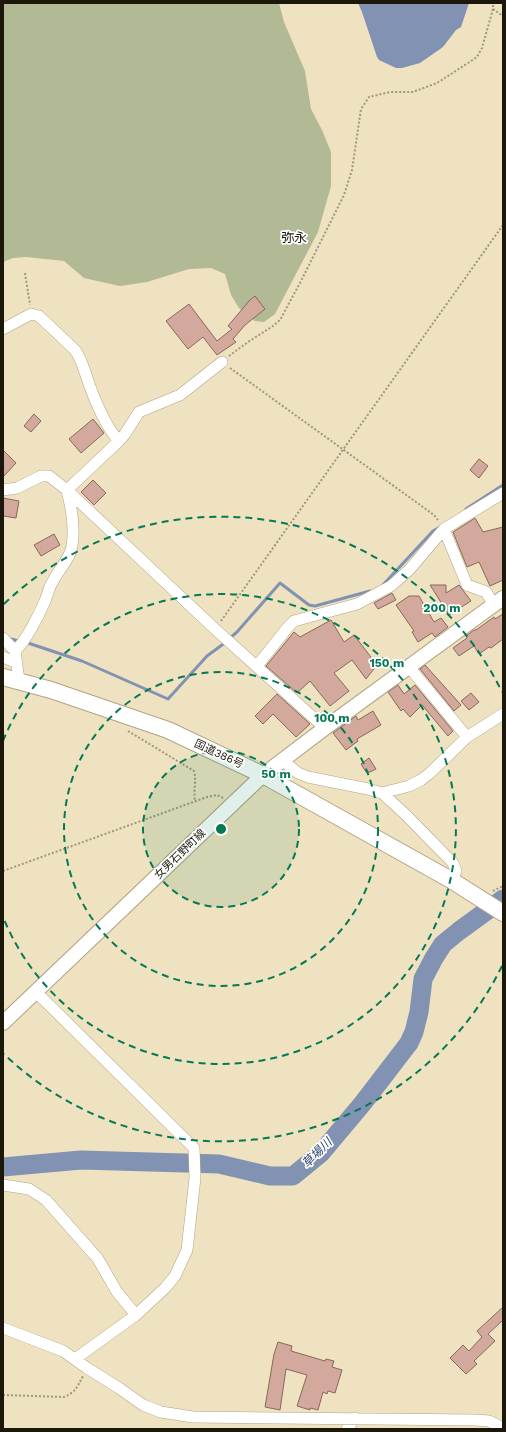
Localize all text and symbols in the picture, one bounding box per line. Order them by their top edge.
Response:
district label: 弥永 [281,230,307,245]
text: 200 m [423,601,461,615]
text: 150 m [370,656,404,670]
text: 100 m [314,711,350,725]
street label: 国道386号 [192,737,246,771]
text: 50 m [261,767,291,781]
centre of rings [214,822,228,836]
street label: 女男石野町線 [152,826,208,882]
water label: 草場川 [299,1134,336,1171]

